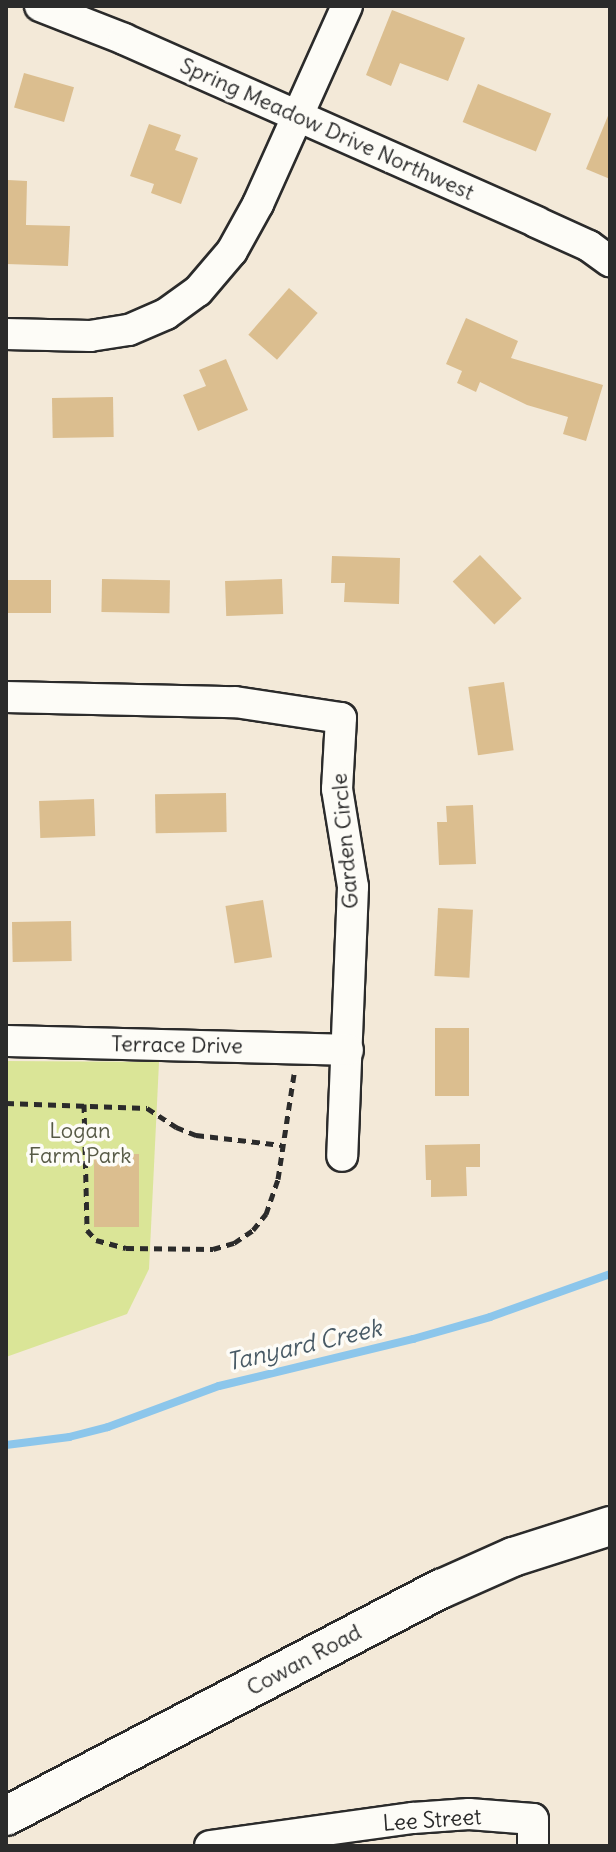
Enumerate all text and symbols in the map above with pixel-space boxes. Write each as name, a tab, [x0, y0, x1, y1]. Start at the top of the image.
street label: Spring Meadow Drive Northwest	[176, 52, 478, 206]
street label: Garden Circle	[326, 772, 364, 910]
street label: Terrace Drive	[111, 1031, 243, 1059]
park label: Logan Farm Park	[29, 1117, 131, 1168]
water label: Tanyard Creek	[224, 1313, 384, 1377]
street label: Cowan Road	[242, 1619, 366, 1701]
street label: Lee Street	[382, 1803, 482, 1837]

